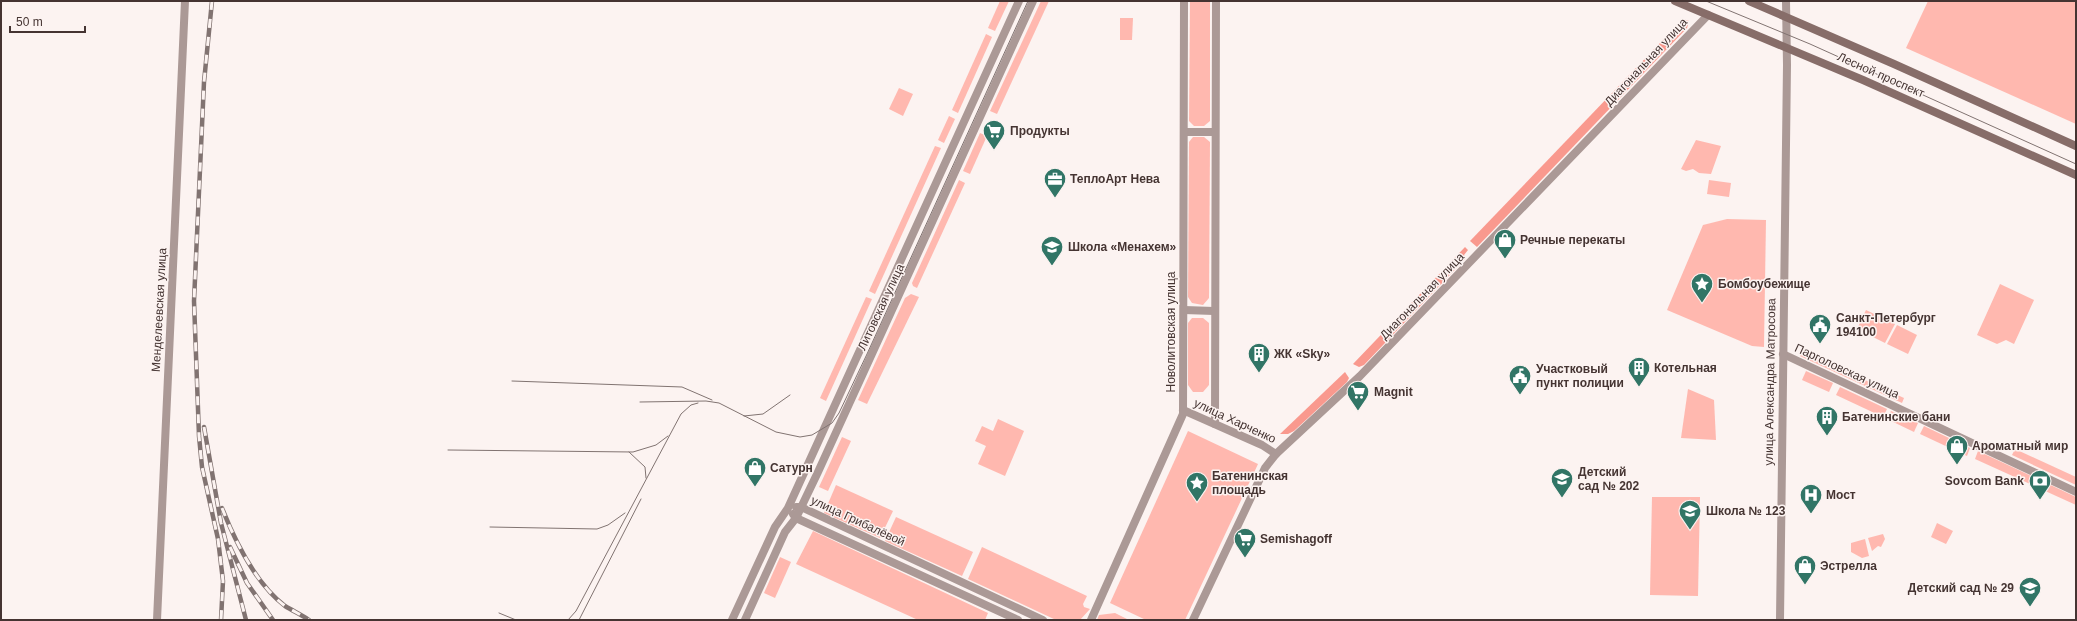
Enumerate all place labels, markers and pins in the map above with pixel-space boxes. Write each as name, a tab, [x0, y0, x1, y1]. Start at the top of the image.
supermarket icon: Продукты	[981, 118, 1007, 151]
place label: Продукты	[1010, 124, 1070, 138]
office icon: ТеплоАрт Нева	[1042, 166, 1068, 199]
place label: ТеплоАрт Нева	[1070, 172, 1160, 186]
shop icon: Речные перекаты	[1492, 227, 1518, 260]
place label: Речные перекаты	[1520, 233, 1625, 247]
school or university icon: Школа «Менахем»	[1039, 234, 1065, 267]
place label: Школа «Менахем»	[1068, 240, 1177, 254]
place icon: Бомбоубежище	[1689, 271, 1715, 304]
place label: Бомбоубежище	[1718, 277, 1811, 291]
place label: Санкт-Петербург 194100	[1836, 311, 1936, 339]
public building icon: Санкт-Петербург 194100	[1807, 312, 1833, 345]
building icon: ЖК «Sky»	[1246, 341, 1272, 374]
place label: ЖК «Sky»	[1273, 347, 1331, 361]
building icon: Котельная	[1626, 355, 1652, 388]
place label: Котельная	[1654, 361, 1717, 375]
place label: Участковый пункт полиции	[1536, 362, 1624, 390]
public building icon: Участковый пункт полиции	[1507, 363, 1533, 396]
supermarket icon: Magnit	[1345, 379, 1371, 412]
place label: Magnit	[1374, 385, 1413, 399]
building icon: Батенинские бани	[1814, 404, 1840, 437]
place label: Батенинские бани	[1842, 410, 1951, 424]
shop icon: Ароматный мир	[1944, 433, 1970, 466]
place label: Ароматный мир	[1972, 439, 2068, 453]
shop icon: Сатурн	[742, 455, 768, 488]
place label: Сатурн	[770, 461, 813, 475]
place label: Детский сад № 202	[1578, 465, 1640, 493]
school or university icon: Детский сад № 202	[1549, 466, 1575, 499]
bank icon: Sovcom Bank	[2027, 468, 2053, 501]
place label: Батенинская площадь	[1212, 469, 1288, 497]
place icon: Батенинская площадь	[1184, 470, 1210, 503]
place label: Sovcom Bank	[1945, 474, 2024, 488]
hospital icon: Мост	[1798, 482, 1824, 515]
place label: Мост	[1826, 488, 1856, 502]
school or university icon: Школа № 123	[1677, 498, 1703, 531]
place label: Школа № 123	[1706, 504, 1786, 518]
supermarket icon: Semishagoff	[1232, 526, 1258, 559]
place label: Semishagoff	[1260, 532, 1333, 546]
shop icon: Эстрелла	[1792, 553, 1818, 586]
place label: Эстрелла	[1820, 559, 1877, 573]
school or university icon: Детский сад № 29	[2017, 575, 2043, 608]
place label: Детский сад № 29	[1908, 581, 2014, 595]

